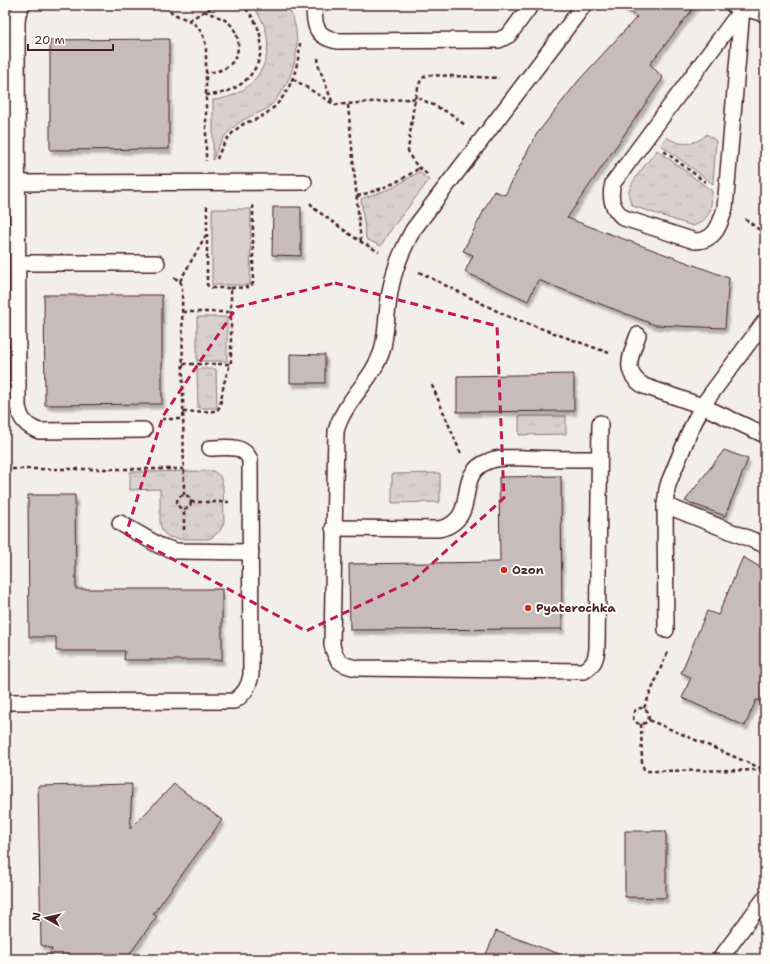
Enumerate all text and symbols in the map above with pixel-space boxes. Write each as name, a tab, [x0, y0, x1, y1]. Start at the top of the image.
scale bar	[28, 26, 113, 52]
text: 20 m	[34, 32, 65, 48]
place label: Ozon	[512, 562, 544, 578]
marker: Ozon	[499, 565, 509, 575]
place label: Pyaterochka	[536, 600, 616, 616]
marker: Pyaterochka	[523, 603, 533, 613]
north arrow	[26, 898, 66, 938]
text: N	[29, 911, 45, 922]

